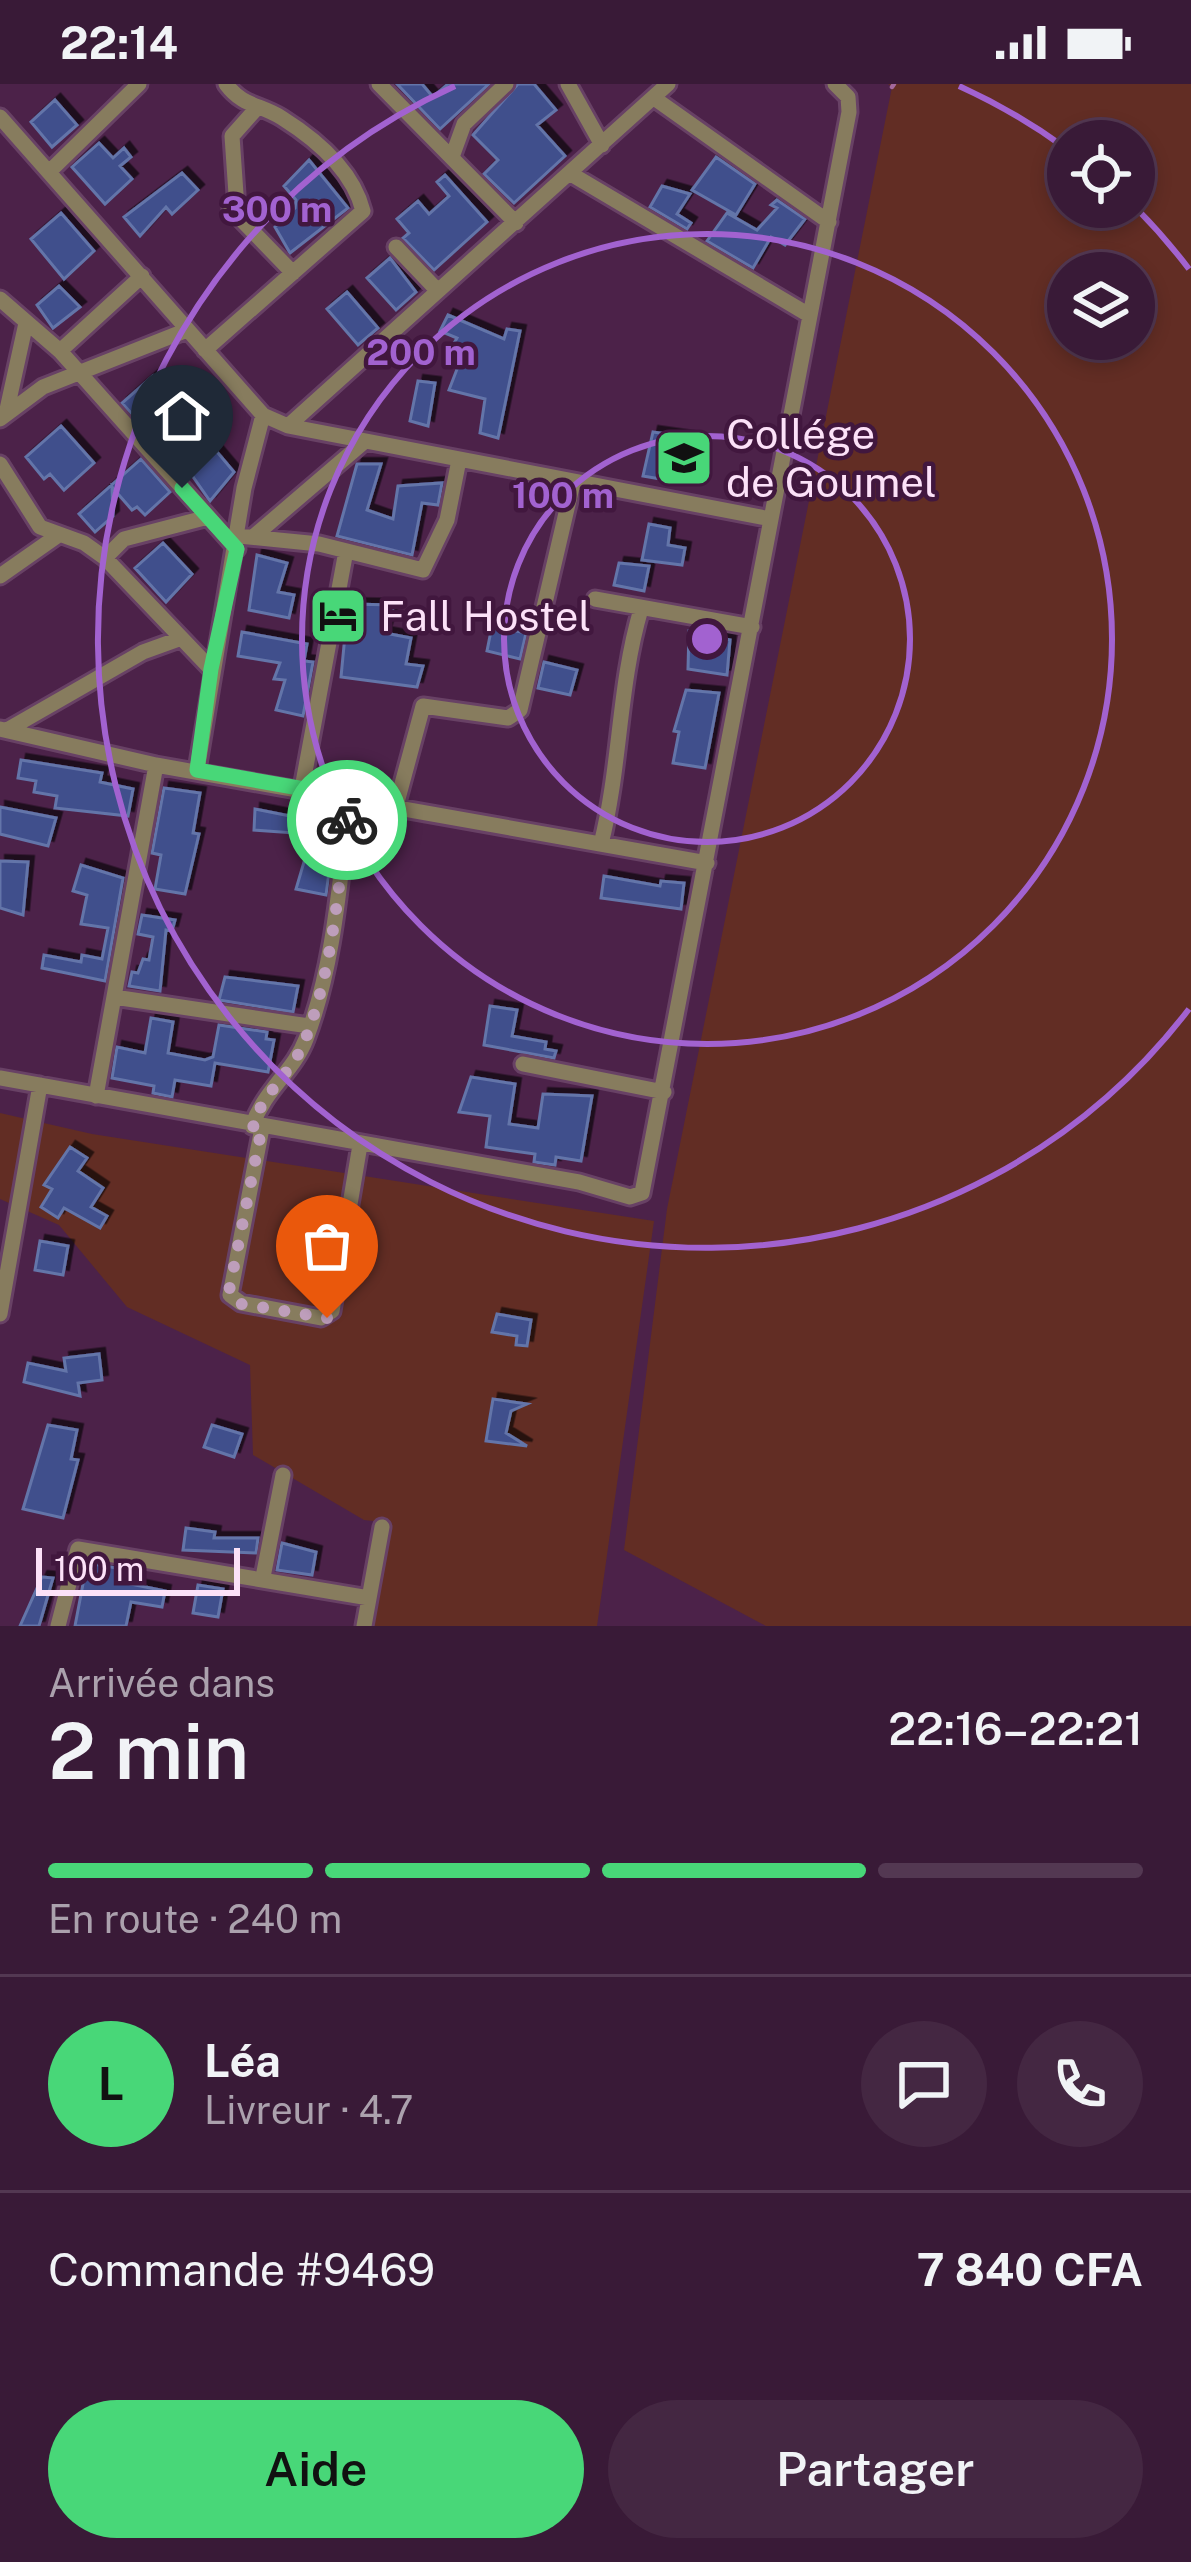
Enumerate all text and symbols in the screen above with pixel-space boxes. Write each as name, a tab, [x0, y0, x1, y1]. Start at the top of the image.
text: 22:14	[60, 16, 178, 69]
map controls	[1047, 120, 1155, 360]
button: locate	[1047, 120, 1155, 228]
text: 300 m	[222, 188, 332, 230]
button: layers	[1047, 252, 1155, 360]
text: 200 m	[366, 331, 476, 373]
pin	[131, 365, 233, 488]
icon: home	[149, 383, 215, 449]
place label: Collége de Goumel	[726, 409, 937, 506]
school or university icon: Collége de Goumel	[653, 427, 715, 489]
text: 100 m	[512, 474, 614, 516]
hotel icon: Fall Hostel	[307, 585, 369, 647]
place label: Fall Hostel	[380, 591, 591, 640]
centre of rings	[686, 618, 728, 660]
courier	[287, 760, 407, 880]
icon: bike	[314, 787, 380, 853]
pin	[276, 1195, 378, 1318]
icon: bag	[294, 1213, 360, 1279]
scale bar	[36, 1542, 240, 1595]
text: 100 m	[54, 1550, 144, 1588]
text: Arrivée dans	[48, 1660, 275, 1706]
text: 22:16–22:21	[888, 1702, 1143, 1755]
text: 2 min	[48, 1705, 249, 1797]
text: En route · 240 m	[48, 1896, 342, 1942]
button: chat	[861, 2021, 987, 2147]
button: phone	[1017, 2021, 1143, 2147]
text: Léa	[204, 2034, 281, 2087]
text: L	[98, 2057, 124, 2110]
text: Livreur · 4.7	[204, 2087, 413, 2133]
text: Commande #9469	[48, 2243, 435, 2296]
text: 7 840 CFA	[916, 2243, 1143, 2296]
button: Aide	[48, 2400, 584, 2538]
button: Partager	[608, 2400, 1143, 2538]

